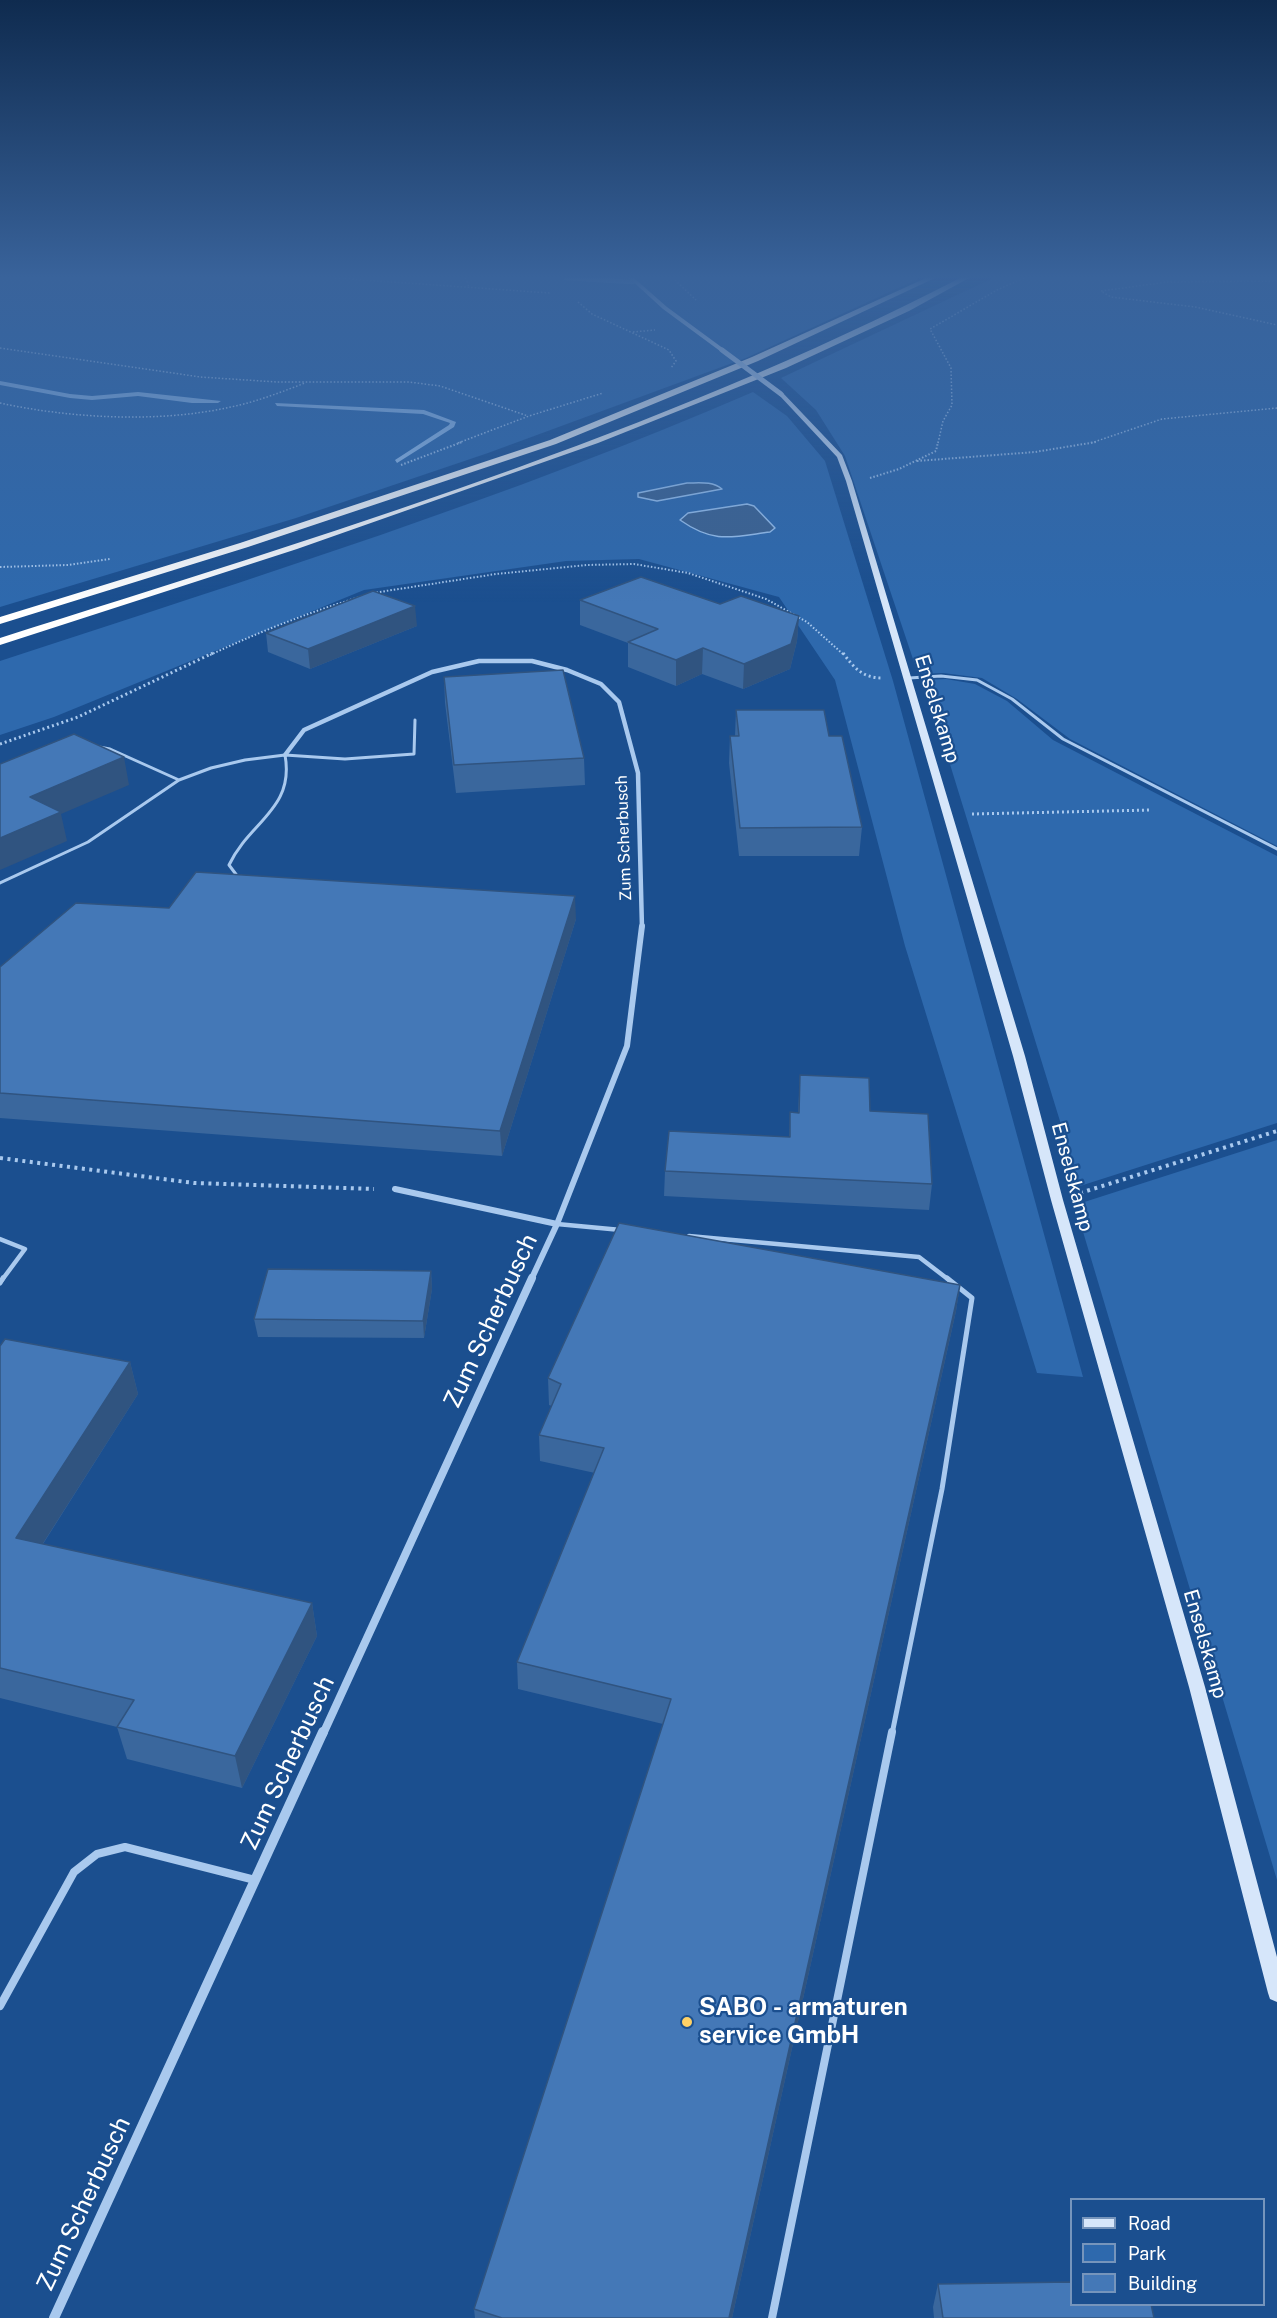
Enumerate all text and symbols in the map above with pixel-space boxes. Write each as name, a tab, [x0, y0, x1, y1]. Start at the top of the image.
street label: Enselskamp	[909, 652, 965, 766]
street label: Zum Scherbusch	[612, 775, 636, 901]
street label: Enselskamp	[1046, 1120, 1098, 1234]
street label: Zum Scherbusch	[438, 1229, 544, 1413]
street label: Enselskamp	[1178, 1587, 1232, 1701]
street label: Zum Scherbusch	[235, 1671, 341, 1855]
place label: SABO - armaturen service GmbH	[699, 1994, 908, 2050]
marker: SABO - armaturen service GmbH	[680, 2015, 694, 2029]
street label: Zum Scherbusch	[31, 2112, 137, 2296]
legend	[1070, 2198, 1265, 2306]
text: Road	[1128, 2213, 1171, 2234]
text: Park	[1128, 2243, 1166, 2264]
text: Building	[1128, 2273, 1197, 2294]

